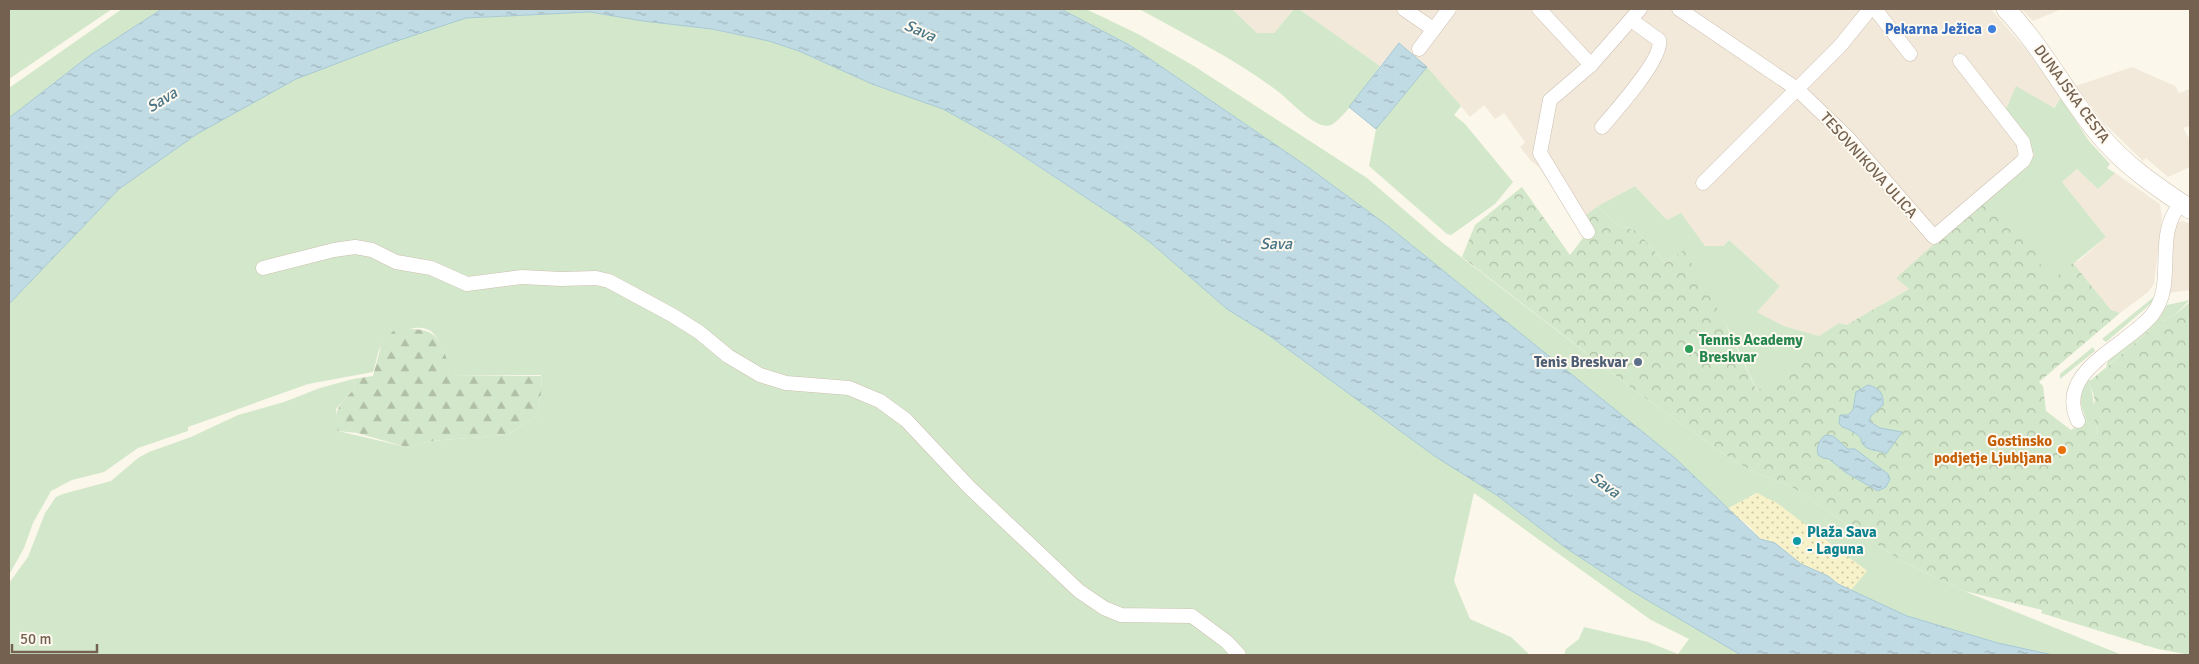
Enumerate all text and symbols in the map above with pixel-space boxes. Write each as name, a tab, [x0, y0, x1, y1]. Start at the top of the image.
water label: Sava	[901, 16, 940, 47]
place label: Pekarna Ježica	[1885, 20, 1982, 38]
marker: Pekarna Ježica	[1986, 23, 1998, 35]
street label: DUNAJSKA CESTA	[2030, 41, 2114, 147]
water label: Sava	[143, 83, 182, 117]
street label: TESOVNIKOVA ULICA	[1817, 108, 1921, 222]
water label: Sava	[1260, 234, 1293, 254]
place label: Tennis Academy Breskvar	[1699, 331, 1803, 366]
marker: Tennis Academy Breskvar	[1683, 343, 1695, 355]
place label: Tenis Breskvar	[1534, 353, 1628, 371]
marker: Tenis Breskvar	[1632, 356, 1644, 368]
place label: Gostinsko podjetje Ljubljana	[1934, 432, 2052, 467]
marker: Gostinsko podjetje Ljubljana	[2056, 444, 2068, 456]
water label: Sava	[1586, 467, 1625, 503]
place label: Plaža Sava - Laguna	[1807, 523, 1877, 558]
marker: Plaža Sava - Laguna	[1791, 535, 1803, 547]
scale bar	[12, 622, 98, 654]
text: 50 m	[20, 630, 51, 648]

